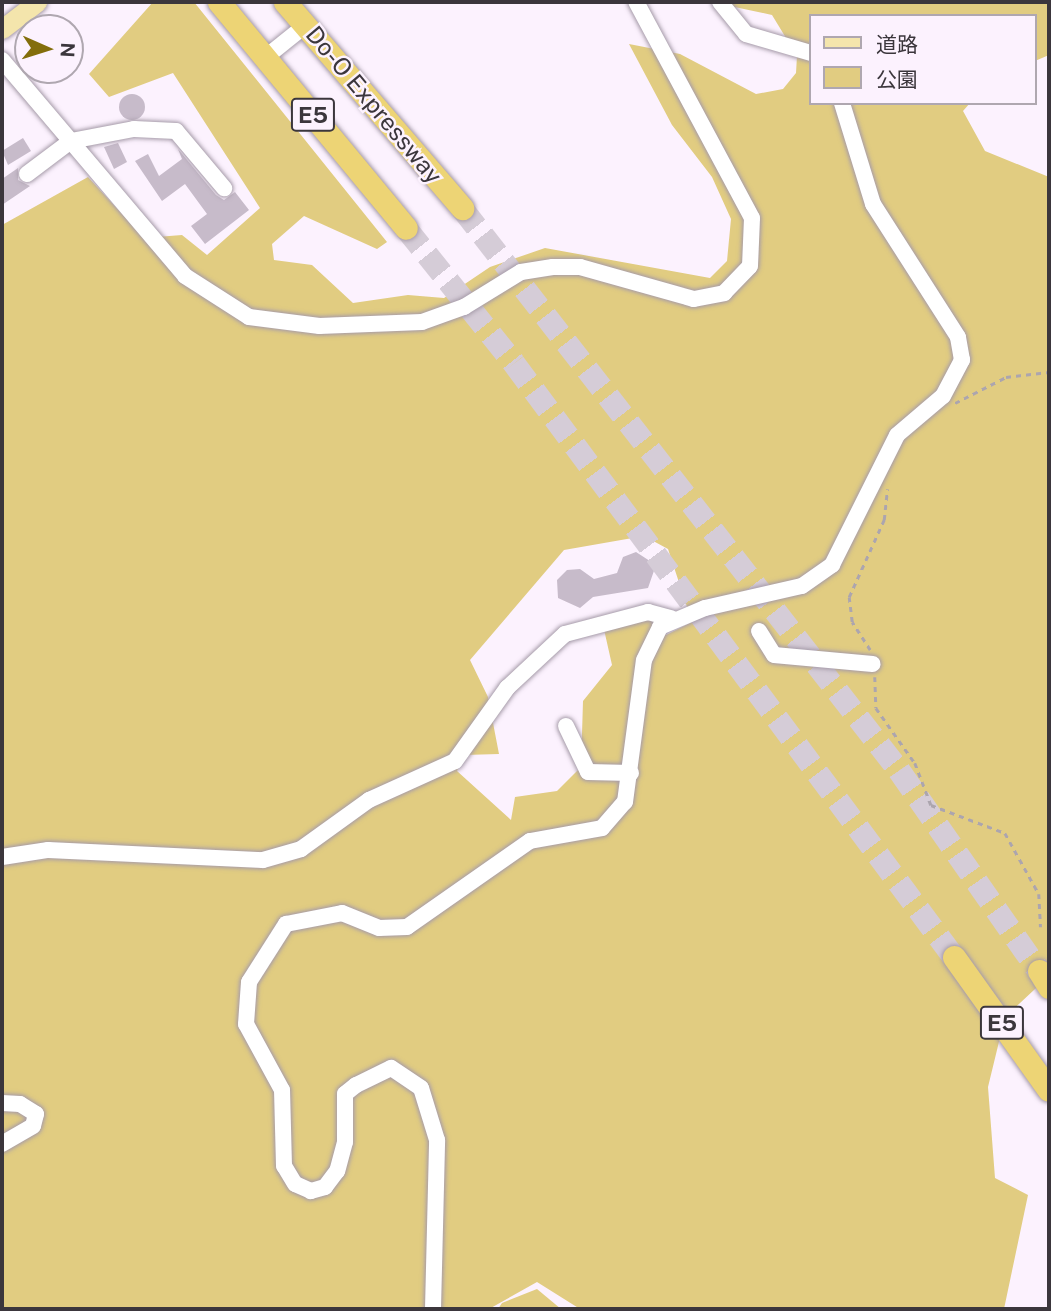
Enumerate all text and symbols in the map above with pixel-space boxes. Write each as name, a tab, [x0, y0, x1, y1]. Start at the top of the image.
north arrow	[14, 14, 84, 84]
legend	[810, 14, 1037, 105]
street label: Do-O Expressway	[300, 20, 448, 190]
text: 道路	[876, 32, 918, 57]
text: N	[57, 42, 79, 58]
text: 公園	[876, 67, 918, 92]
road number: E5	[290, 96, 336, 134]
road number: E5	[979, 1004, 1025, 1042]

